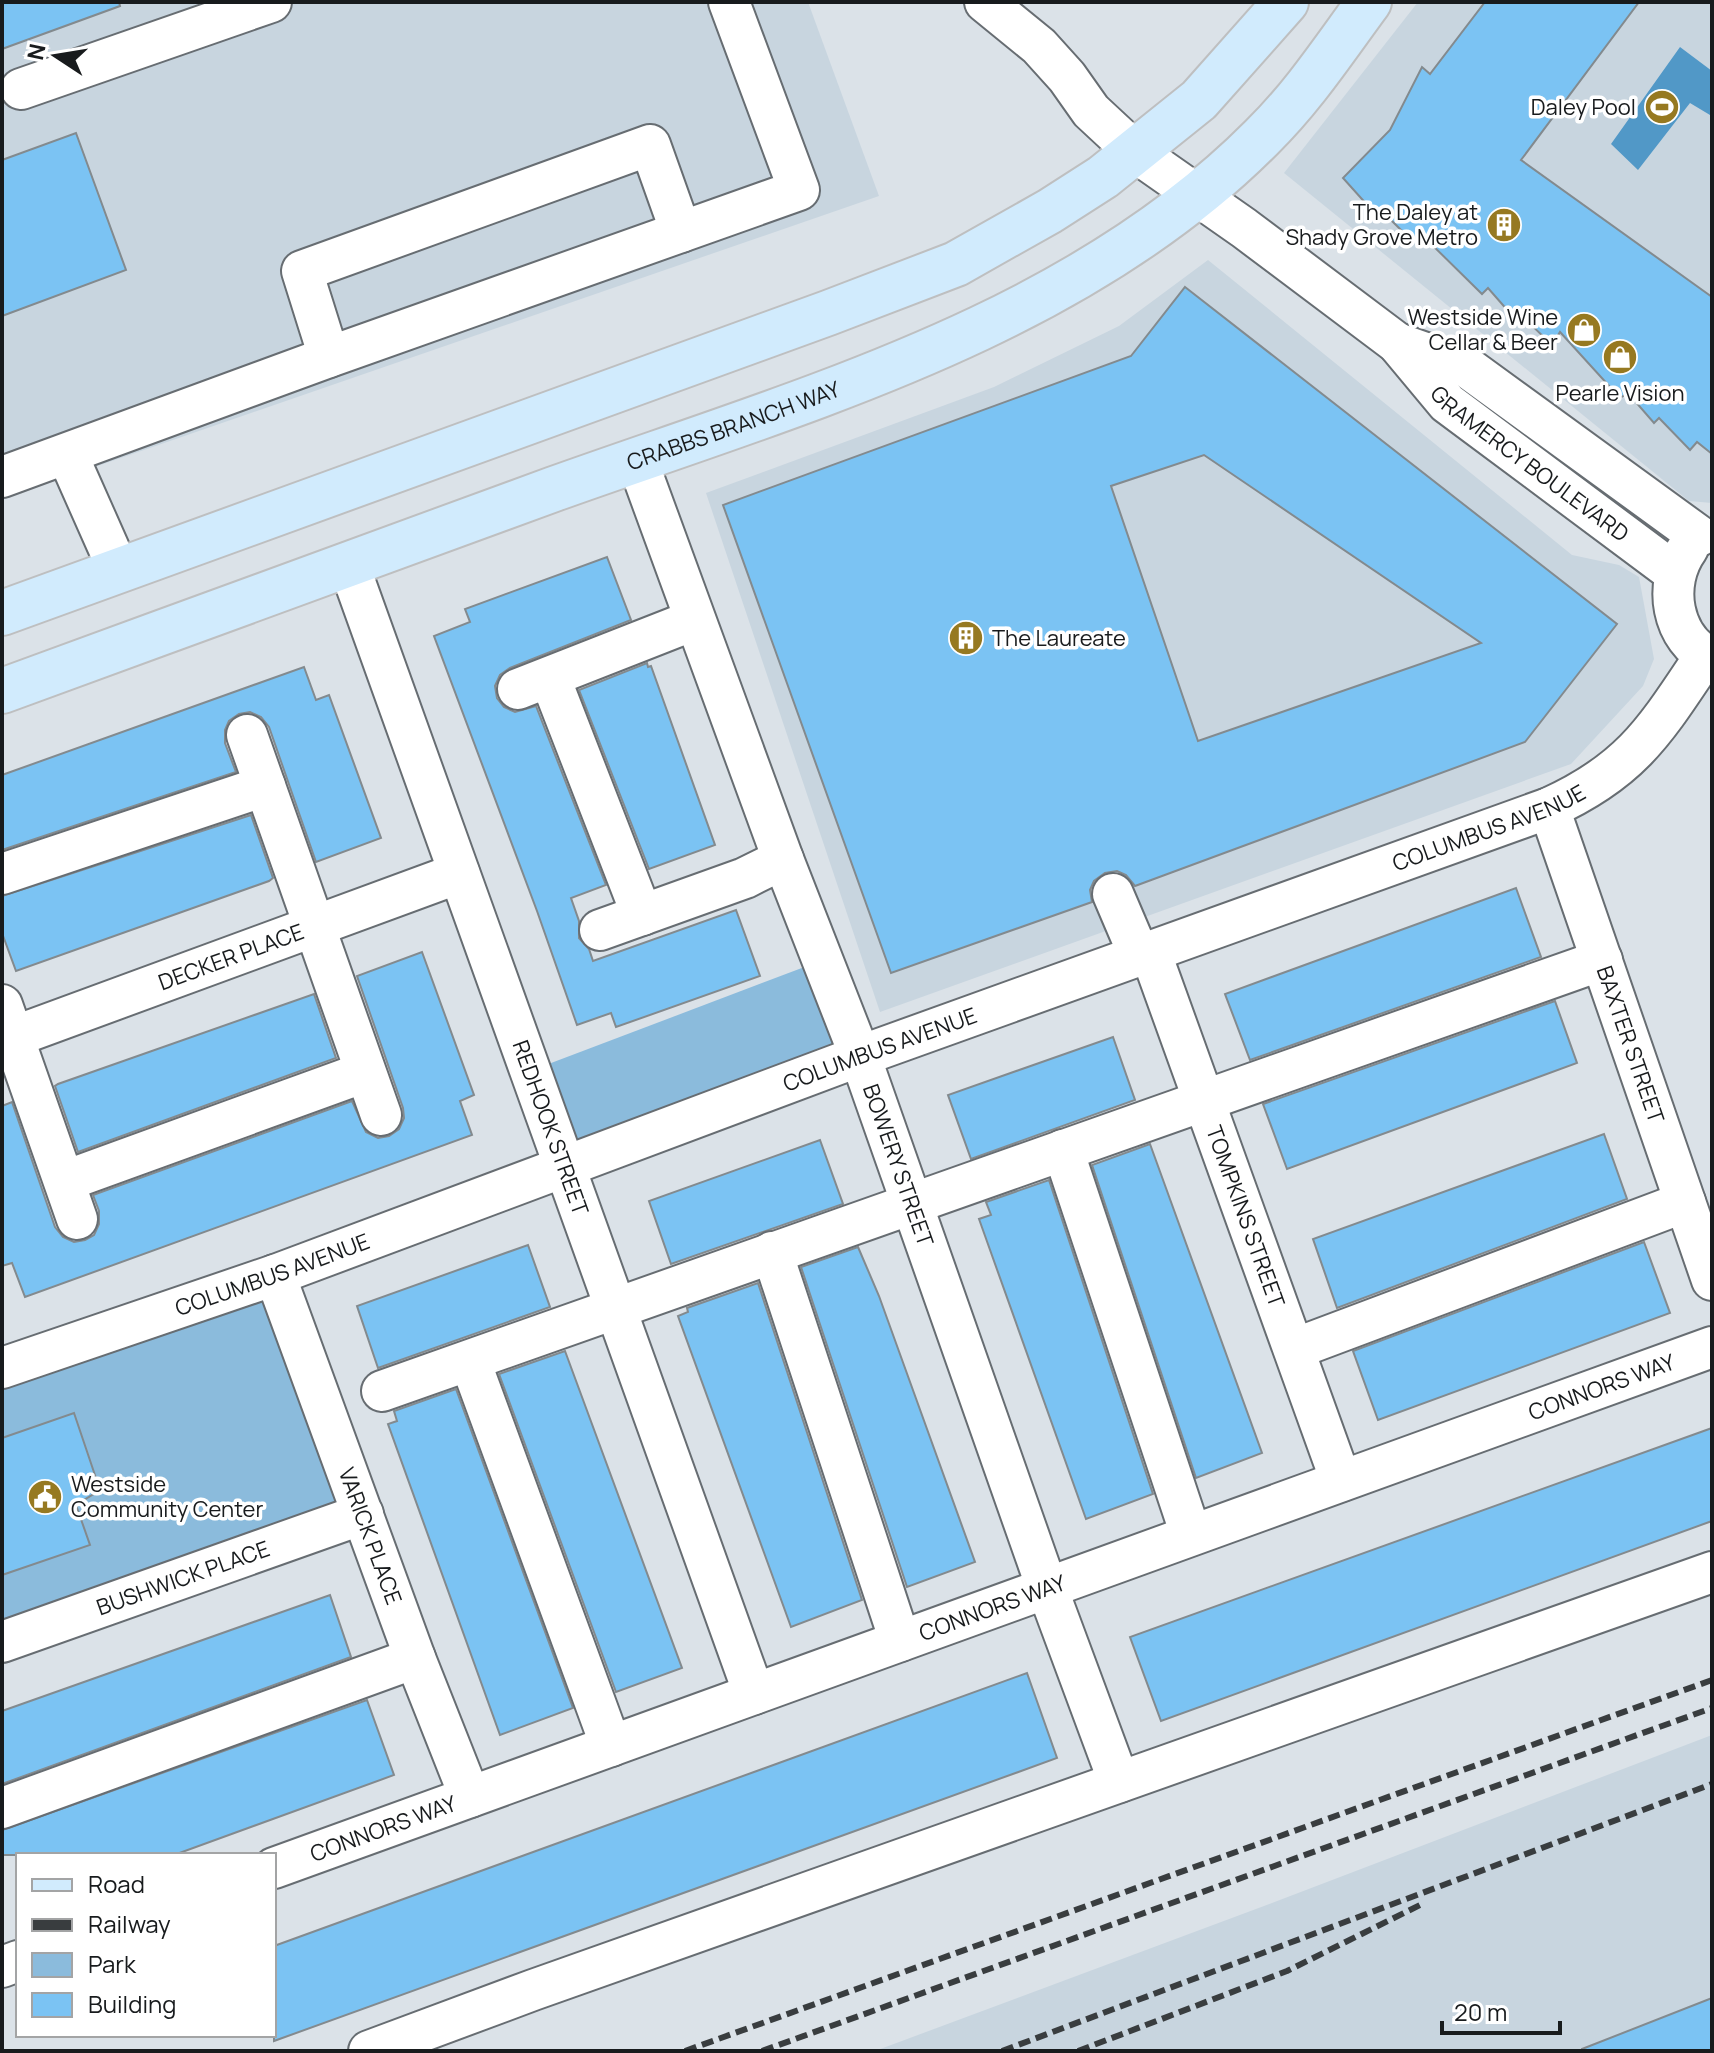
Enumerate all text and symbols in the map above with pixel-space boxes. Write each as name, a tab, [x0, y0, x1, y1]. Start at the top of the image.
north arrow	[16, 16, 96, 96]
text: N	[20, 41, 53, 63]
sports icon: Daley Pool	[1643, 88, 1681, 126]
place label: Daley Pool	[1531, 92, 1636, 122]
place label: The Daley at Shady Grove Metro	[1285, 197, 1478, 252]
building icon: The Daley at Shady Grove Metro	[1485, 206, 1523, 244]
place label: Westside Wine Cellar & Beer	[1407, 302, 1558, 357]
shop icon: Westside Wine Cellar & Beer	[1565, 311, 1603, 349]
shop icon: Pearle Vision	[1601, 338, 1639, 376]
street label: CRABBS BRANCH WAY	[623, 374, 845, 477]
place label: Pearle Vision	[1555, 378, 1685, 408]
street label: GRAMERCY BOULEVARD	[1424, 379, 1635, 549]
building icon: The Laureate	[947, 619, 985, 657]
place label: The Laureate	[992, 623, 1126, 653]
street label: COLUMBUS AVENUE	[1388, 777, 1591, 878]
street label: DECKER PLACE	[154, 916, 308, 997]
street label: BAXTER STREET	[1590, 962, 1672, 1127]
street label: COLUMBUS AVENUE	[779, 1000, 981, 1099]
street label: REDHOOK STREET	[506, 1036, 596, 1219]
street label: BOWERY STREET	[856, 1080, 941, 1250]
street label: TOMPKINS STREET	[1199, 1121, 1292, 1311]
street label: COLUMBUS AVENUE	[171, 1226, 374, 1323]
street label: CONNORS WAY	[1524, 1347, 1680, 1427]
street label: VARICK PLACE	[332, 1463, 409, 1609]
place label: Westside Community Center	[71, 1469, 263, 1524]
public building icon: Westside Community Center	[26, 1478, 64, 1516]
street label: BUSHWICK PLACE	[92, 1533, 274, 1622]
street label: CONNORS WAY	[915, 1567, 1070, 1648]
street label: CONNORS WAY	[306, 1788, 461, 1869]
legend	[16, 1853, 276, 2037]
text: Road	[88, 1867, 145, 1900]
text: Railway	[88, 1907, 171, 1940]
text: Park	[88, 1947, 137, 1980]
scale bar	[1442, 1985, 1560, 2035]
text: Building	[88, 1987, 176, 2020]
text: 20 m	[1454, 1995, 1507, 2028]

